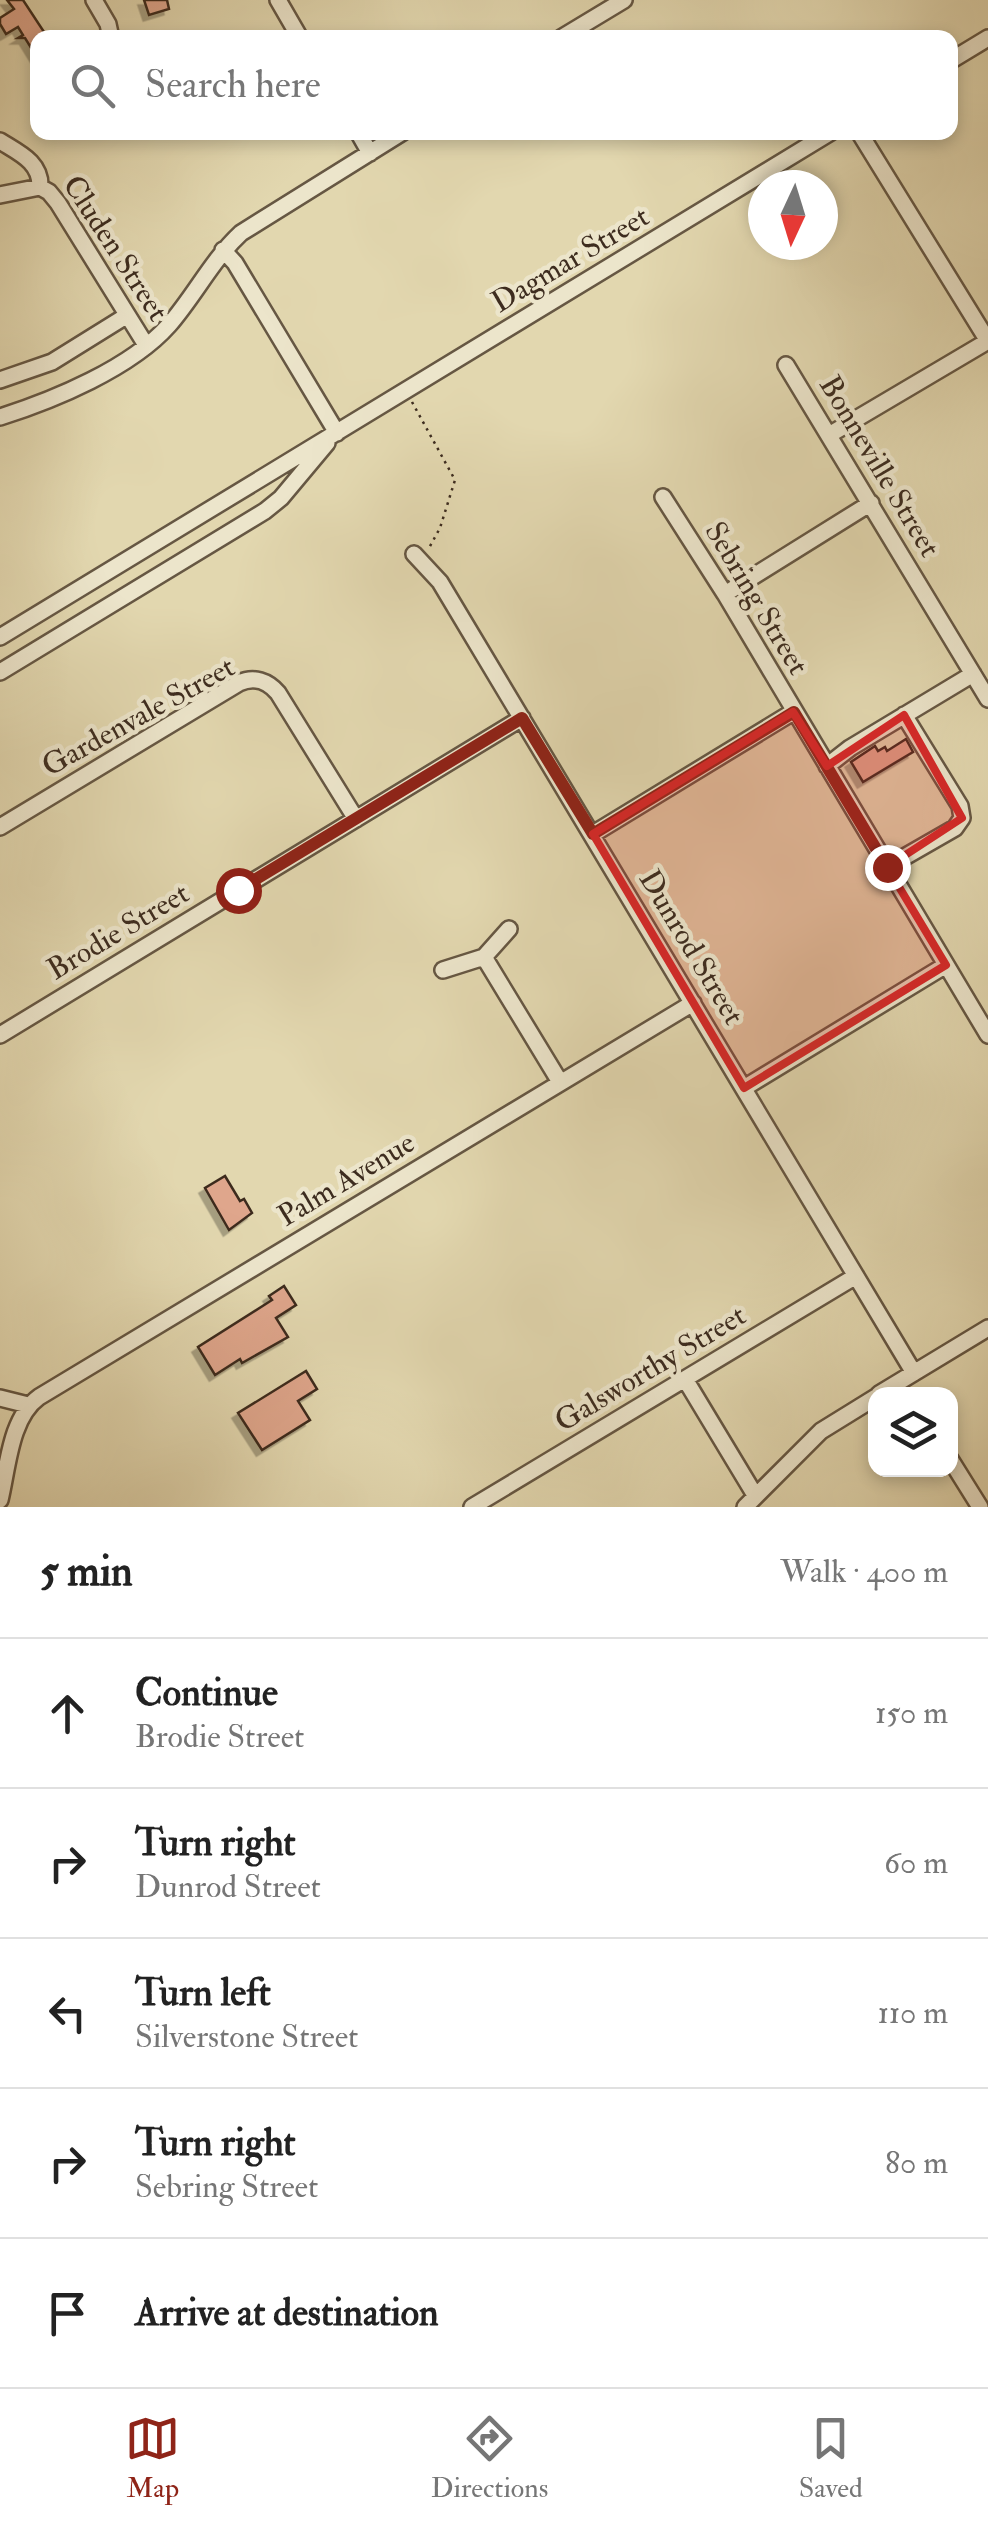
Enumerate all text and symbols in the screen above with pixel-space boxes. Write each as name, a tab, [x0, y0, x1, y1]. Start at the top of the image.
search box	[30, 30, 958, 140]
icon: search	[65, 58, 120, 113]
text: Search here	[145, 61, 321, 109]
street label: Cluden Street	[55, 168, 177, 328]
north arrow	[748, 170, 838, 260]
street label: Dagmar Street	[485, 198, 656, 321]
street label: Bonneville Street	[811, 369, 948, 564]
street label: Sebring Street	[696, 515, 817, 682]
street label: Gardenvale Street	[35, 648, 241, 785]
route end	[865, 845, 911, 891]
street label: Dunrod Street	[631, 863, 752, 1032]
route start	[216, 868, 262, 914]
street label: Brodie Street	[41, 875, 196, 988]
street label: Palm Avenue	[271, 1124, 421, 1235]
street label: Galsworthy Street	[548, 1297, 753, 1440]
map controls	[868, 1387, 958, 1477]
button: layers	[868, 1387, 958, 1477]
text: 5 min	[40, 1546, 133, 1598]
text: Walk · 400 m	[780, 1552, 948, 1592]
text: Continue	[135, 1669, 278, 1717]
icon: ahead	[40, 1686, 95, 1741]
text: 150 m	[875, 1693, 948, 1733]
text: Brodie Street	[135, 1717, 304, 1757]
text: Turn right	[135, 1819, 296, 1867]
icon: right	[40, 1836, 95, 1891]
text: 60 m	[884, 1843, 948, 1883]
text: Dunrod Street	[135, 1867, 321, 1907]
text: Turn left	[135, 1969, 271, 2017]
icon: left	[40, 1986, 95, 2041]
text: 110 m	[877, 1993, 948, 2033]
text: Silverstone Street	[135, 2017, 358, 2057]
text: Turn right	[135, 2119, 296, 2167]
icon: right	[40, 2136, 95, 2191]
text: 80 m	[885, 2143, 948, 2183]
text: Sebring Street	[135, 2167, 318, 2207]
icon: arrive	[40, 2286, 95, 2341]
text: Arrive at destination	[135, 2289, 439, 2337]
tab: Map	[125, 2411, 180, 2506]
tab: Directions	[431, 2411, 548, 2506]
tab: Saved	[799, 2411, 863, 2506]

